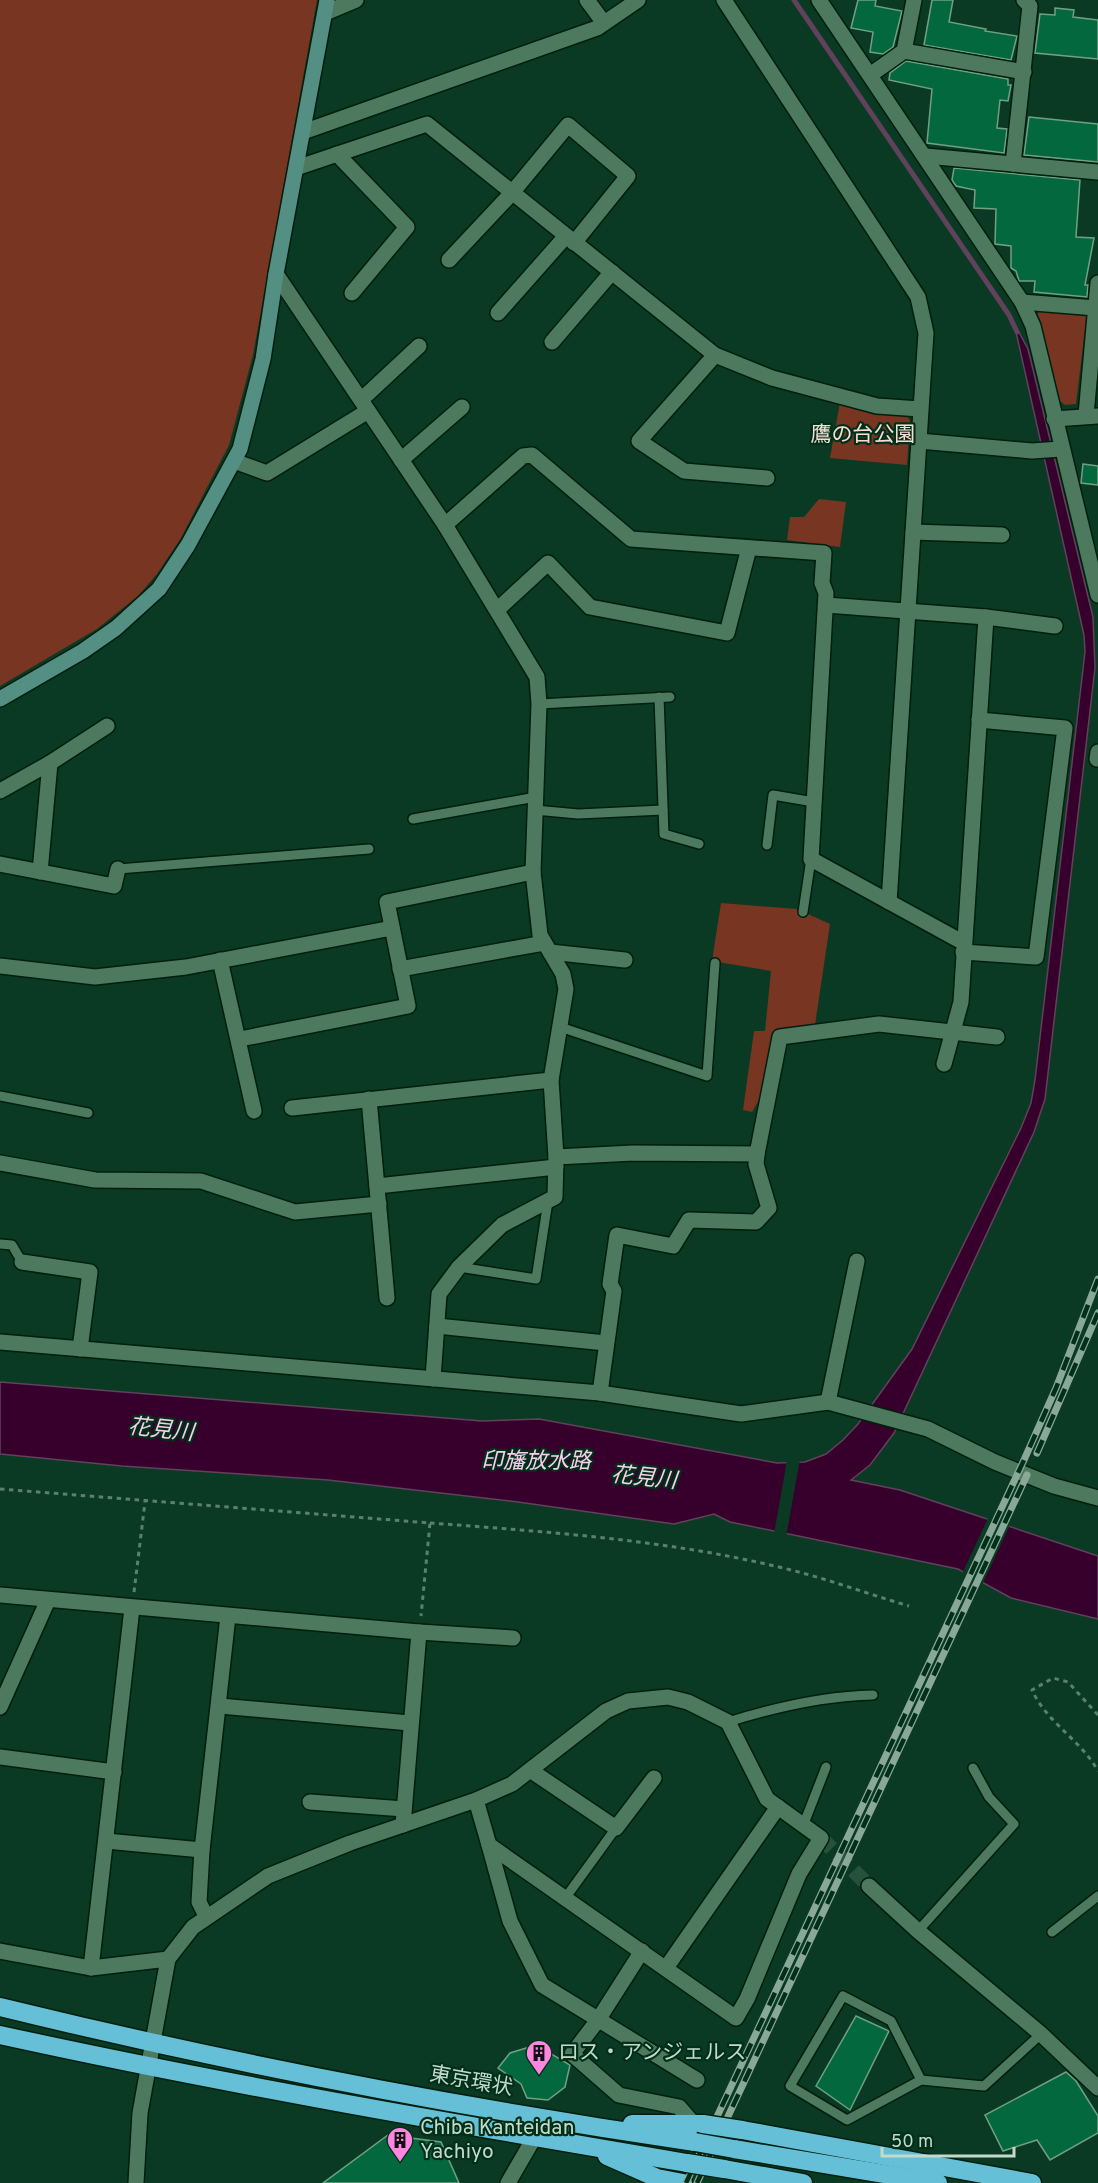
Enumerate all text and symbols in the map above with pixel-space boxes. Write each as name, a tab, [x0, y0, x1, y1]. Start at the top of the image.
park label: 鷹の台公園	[811, 422, 916, 449]
water label: 花見川	[127, 1414, 197, 1448]
water label: 印旛放水路	[481, 1449, 593, 1476]
water label: 花見川	[610, 1462, 680, 1496]
building icon: ロス・アンジェルス	[524, 2038, 554, 2076]
place label: ロス・アンジェルス	[558, 2040, 746, 2067]
street label: 東京環状	[427, 2061, 515, 2103]
place label: Chiba Kanteidan Yachiyo	[420, 2115, 575, 2166]
scale bar	[882, 2120, 1014, 2158]
building icon: Chiba Kanteidan Yachiyo	[385, 2125, 415, 2163]
text: 50 m	[891, 2131, 933, 2154]

